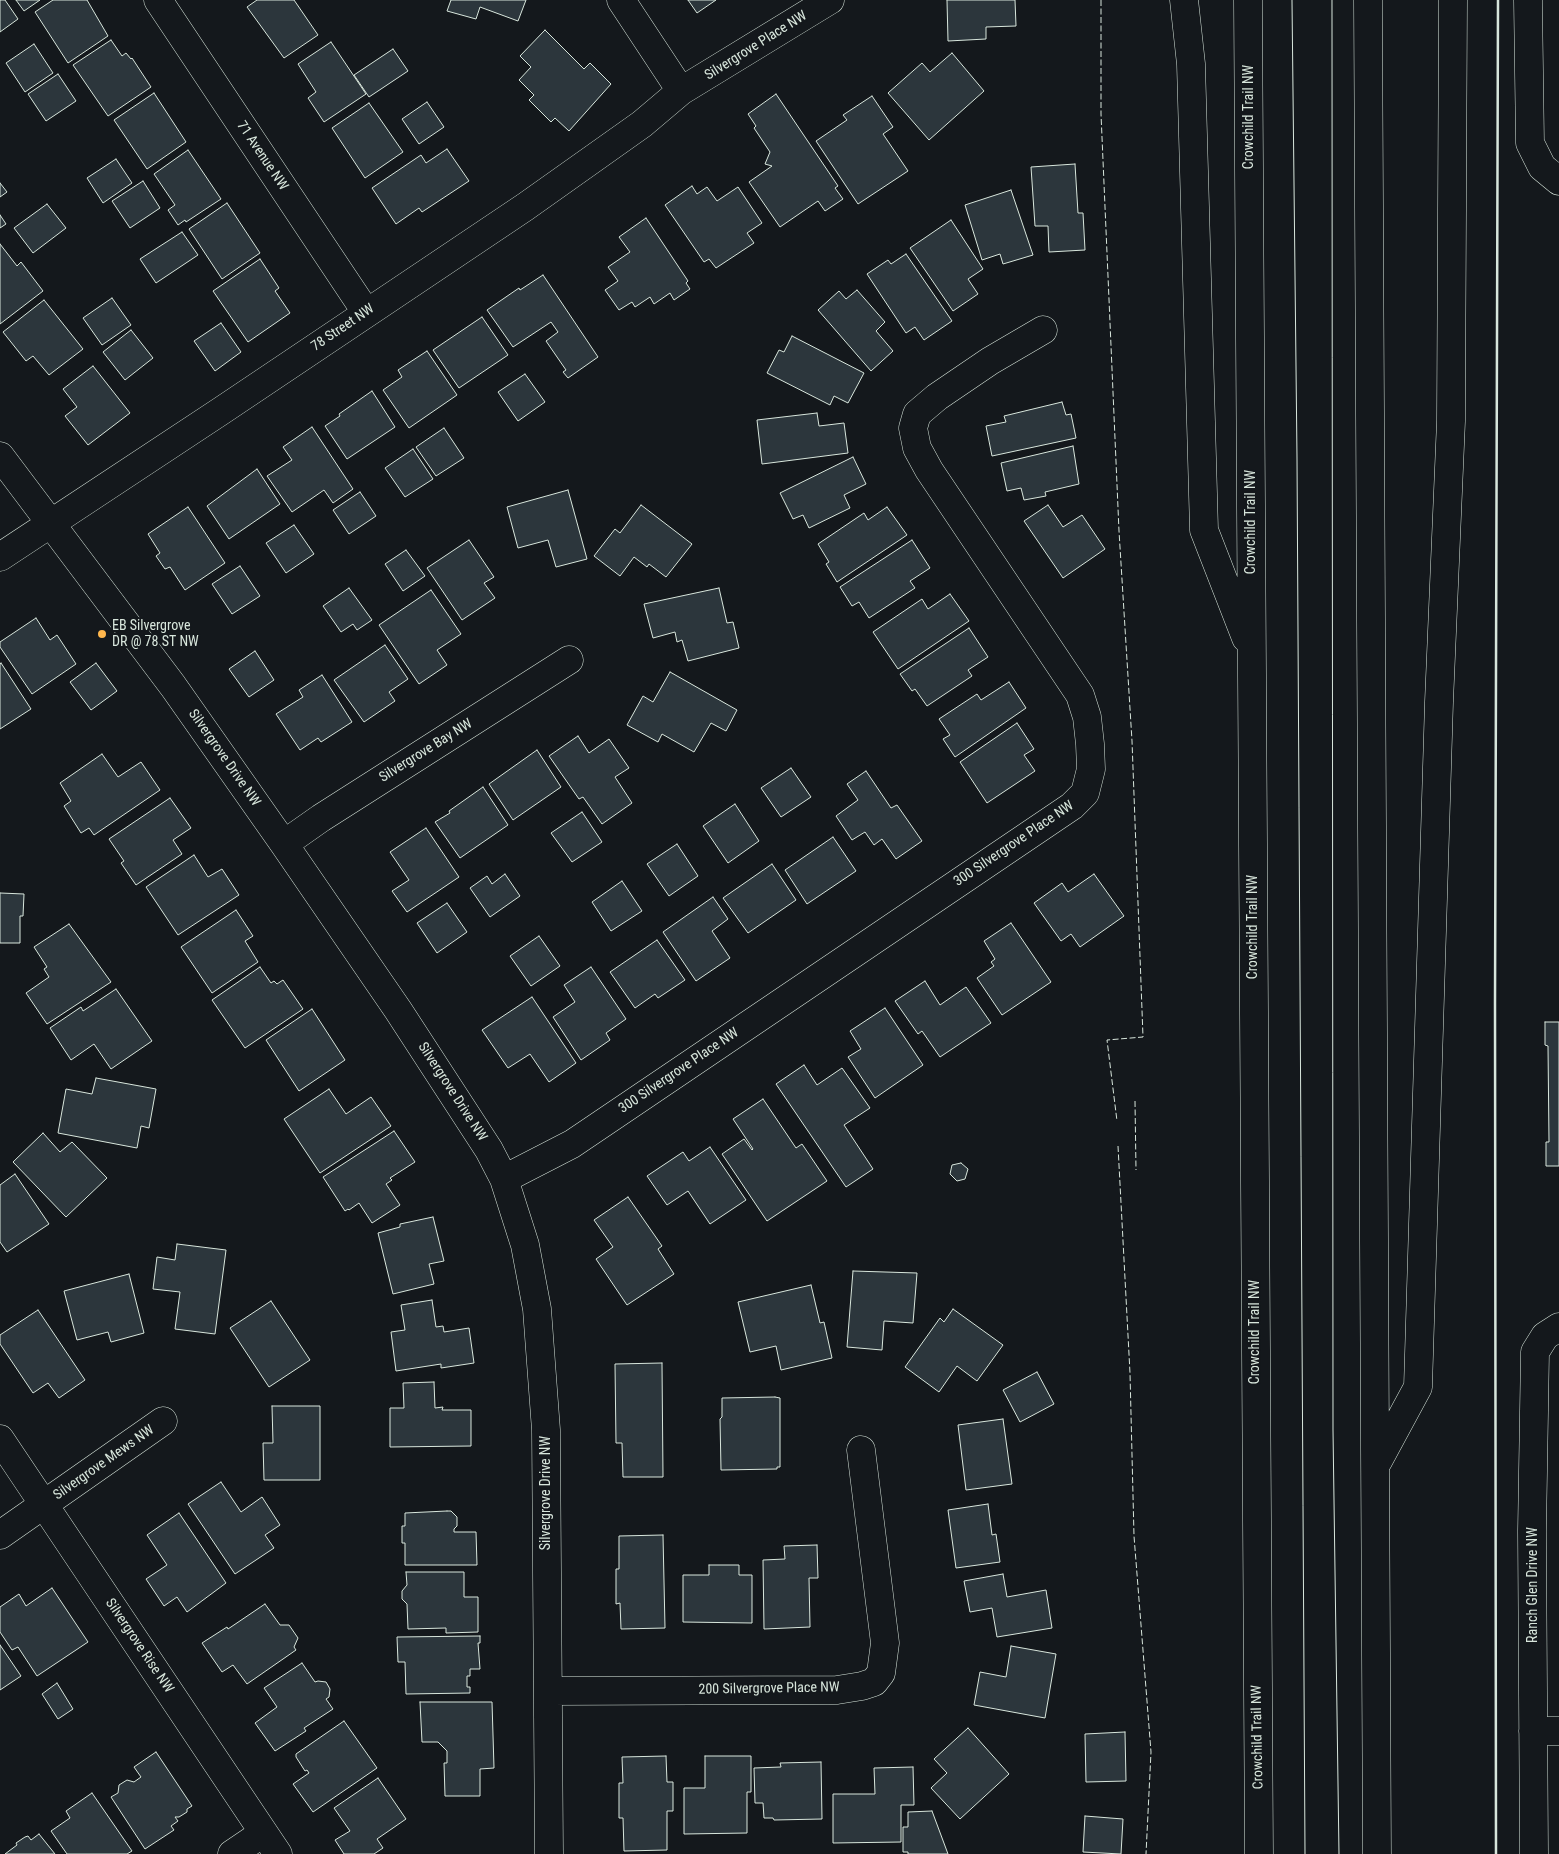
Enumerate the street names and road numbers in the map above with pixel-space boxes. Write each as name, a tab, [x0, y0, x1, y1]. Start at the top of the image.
street label: Silvergrove Place NW	[702, 8, 810, 84]
street label: Crowchild Trail NW	[1241, 65, 1257, 169]
street label: 71 Avenue NW	[233, 118, 291, 194]
street label: 78 Street NW	[308, 301, 378, 355]
street label: Crowchild Trail NW	[1243, 470, 1259, 574]
street label: Silvergrove Drive NW	[184, 706, 264, 810]
street label: Silvergrove Bay NW	[376, 716, 476, 786]
street label: 300 Silvergrove Place NW	[951, 798, 1077, 890]
street label: Crowchild Trail NW	[1245, 875, 1261, 979]
street label: 300 Silvergrove Place NW	[616, 1025, 742, 1117]
street label: Silvergrove Drive NW	[414, 1039, 490, 1145]
street label: Crowchild Trail NW	[1247, 1280, 1263, 1384]
street label: Silvergrove Mews NW	[50, 1422, 158, 1504]
street label: Silvergrove Drive NW	[538, 1436, 554, 1550]
street label: Ranch Glen Drive NW	[1525, 1527, 1541, 1643]
street label: Silvergrove Rise NW	[101, 1596, 177, 1696]
street label: 200 Silvergrove Place NW	[698, 1679, 840, 1699]
street label: Crowchild Trail NW	[1249, 1685, 1267, 1789]

